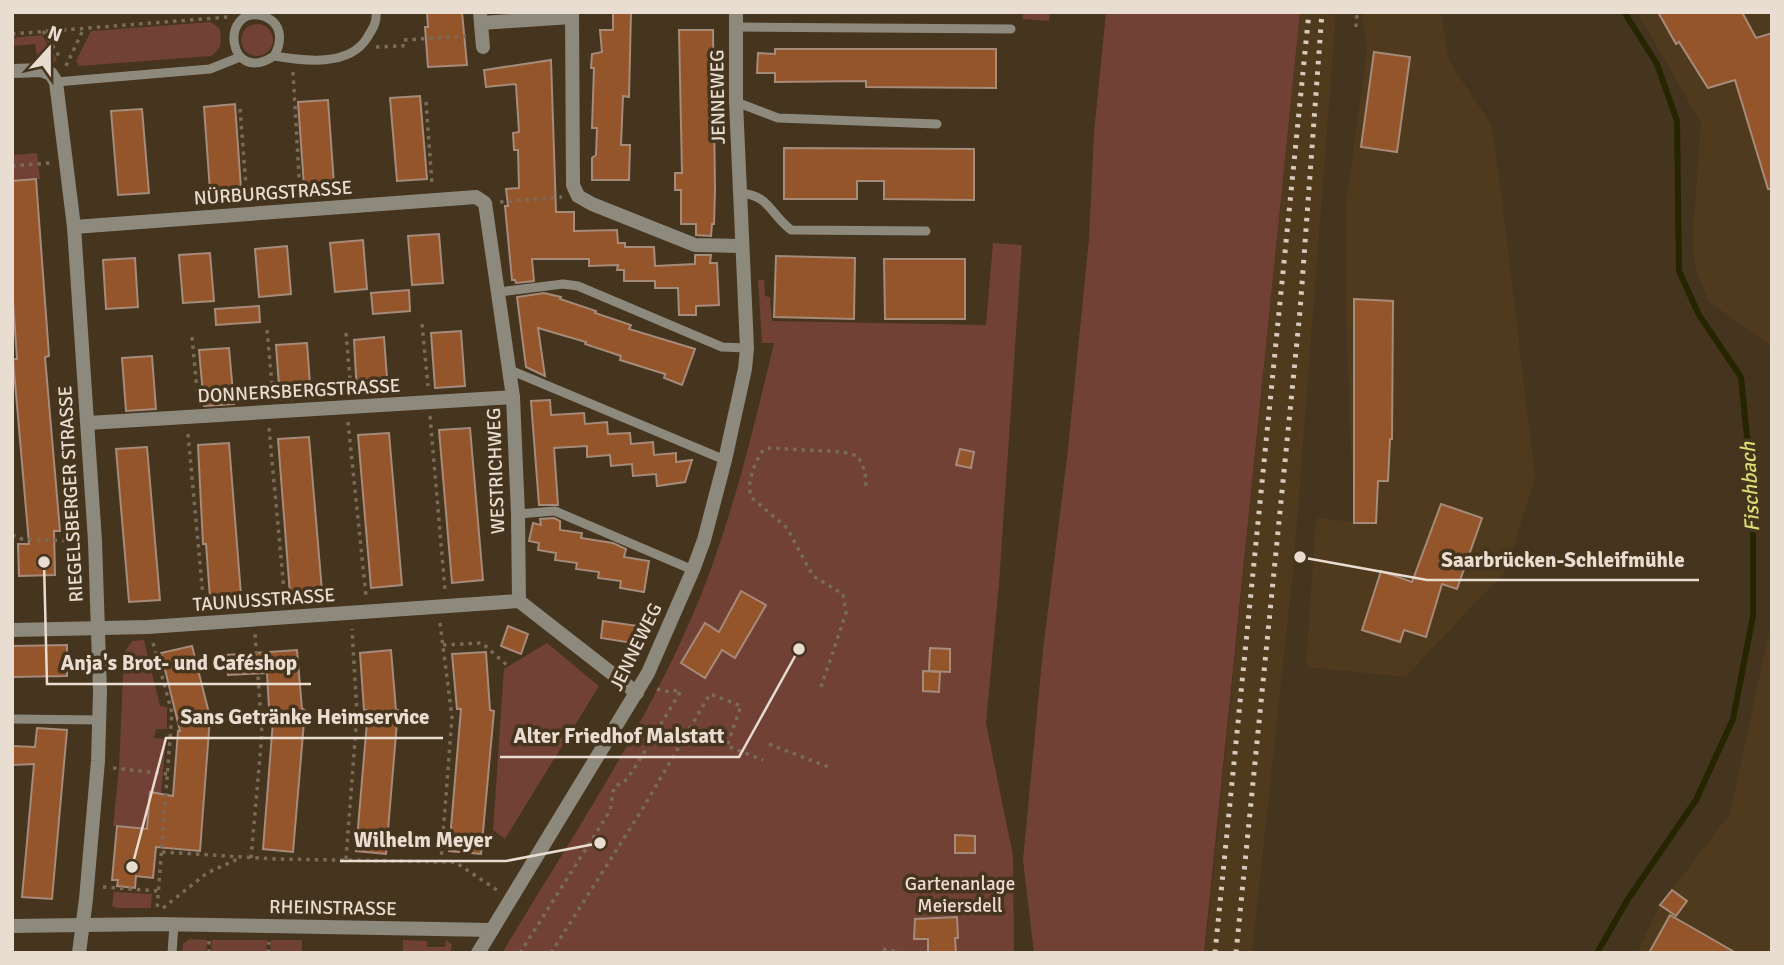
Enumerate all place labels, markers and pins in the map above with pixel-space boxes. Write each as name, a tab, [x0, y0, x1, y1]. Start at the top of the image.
callout: Saarbrücken-Schleifmühle	[1427, 538, 1699, 580]
callout: Anja's Brot- und Caféshop	[47, 642, 311, 684]
callout: Sans Getränke Heimservice	[166, 696, 443, 738]
callout: Alter Friedhof Malstatt	[500, 715, 739, 757]
callout: Wilhelm Meyer	[340, 819, 506, 861]

